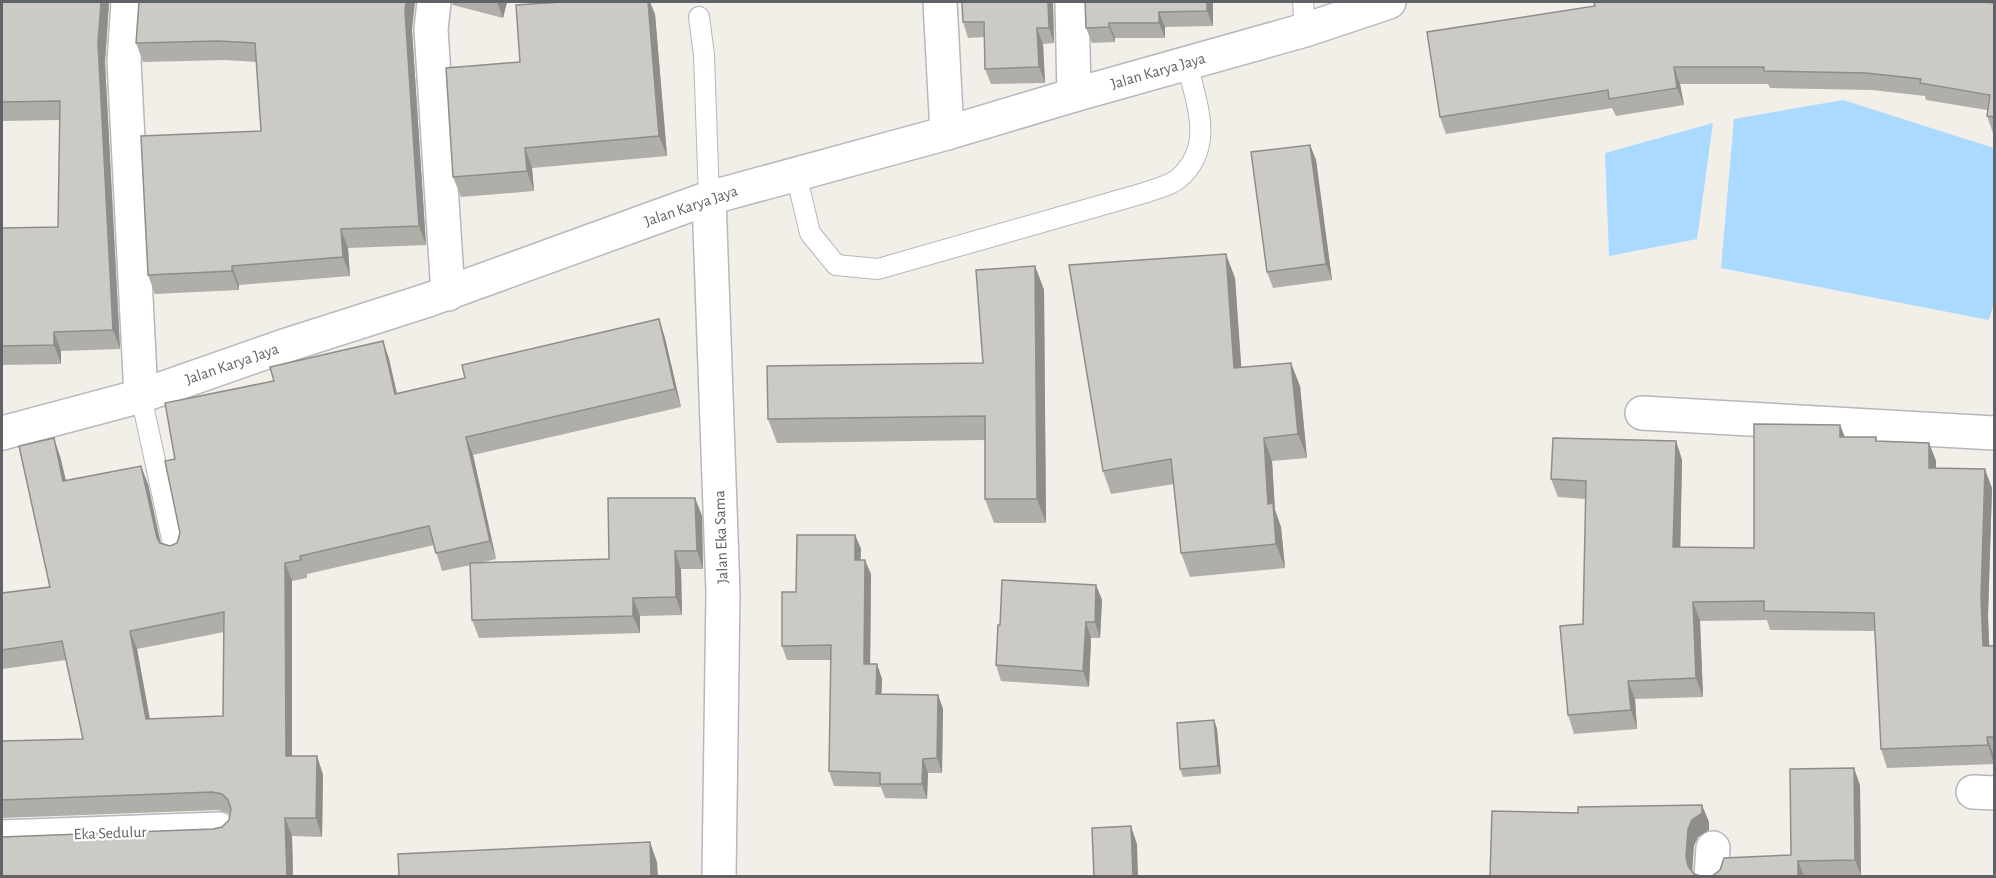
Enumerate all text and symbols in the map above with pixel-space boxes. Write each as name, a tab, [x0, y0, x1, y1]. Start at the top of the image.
street label: Jalan Karya Jaya	[1109, 50, 1207, 93]
street label: Jalan Karya Jaya	[642, 183, 740, 230]
street label: Jalan Karya Jaya	[183, 341, 281, 388]
street label: Jalan Eka Sama	[711, 490, 731, 584]
street label: Eka Sedulur	[73, 824, 148, 842]

